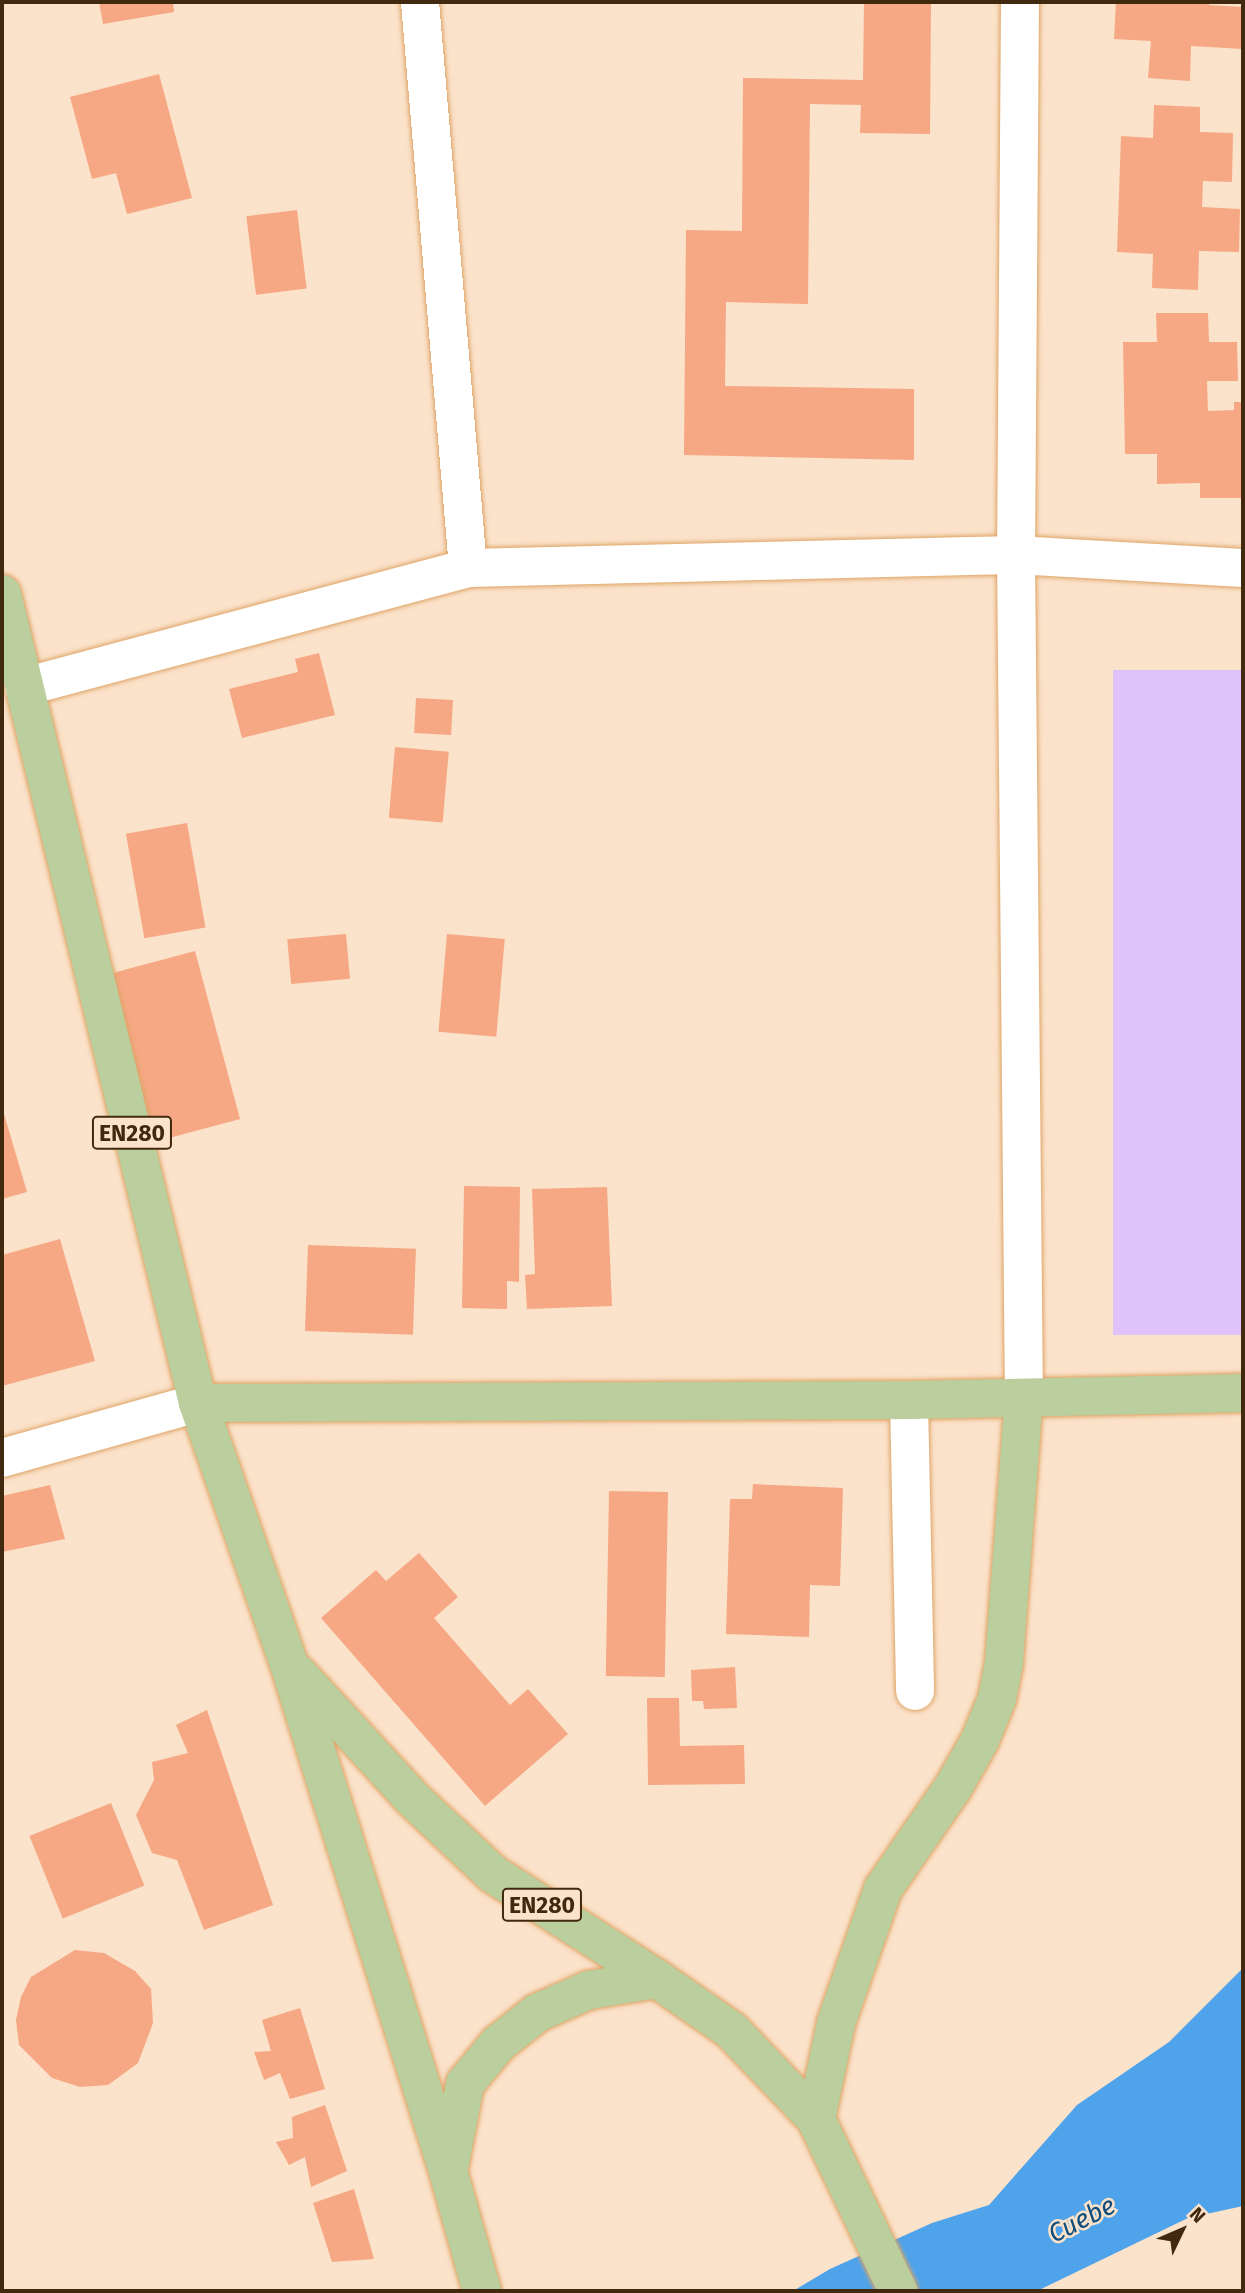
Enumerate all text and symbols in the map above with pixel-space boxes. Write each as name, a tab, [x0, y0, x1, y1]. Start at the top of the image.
road number: EN280	[92, 1114, 172, 1152]
road number: EN280	[502, 1886, 582, 1924]
water label: Cuebe	[1043, 2190, 1121, 2250]
north arrow	[1147, 2195, 1217, 2265]
text: N	[1185, 2203, 1210, 2228]

